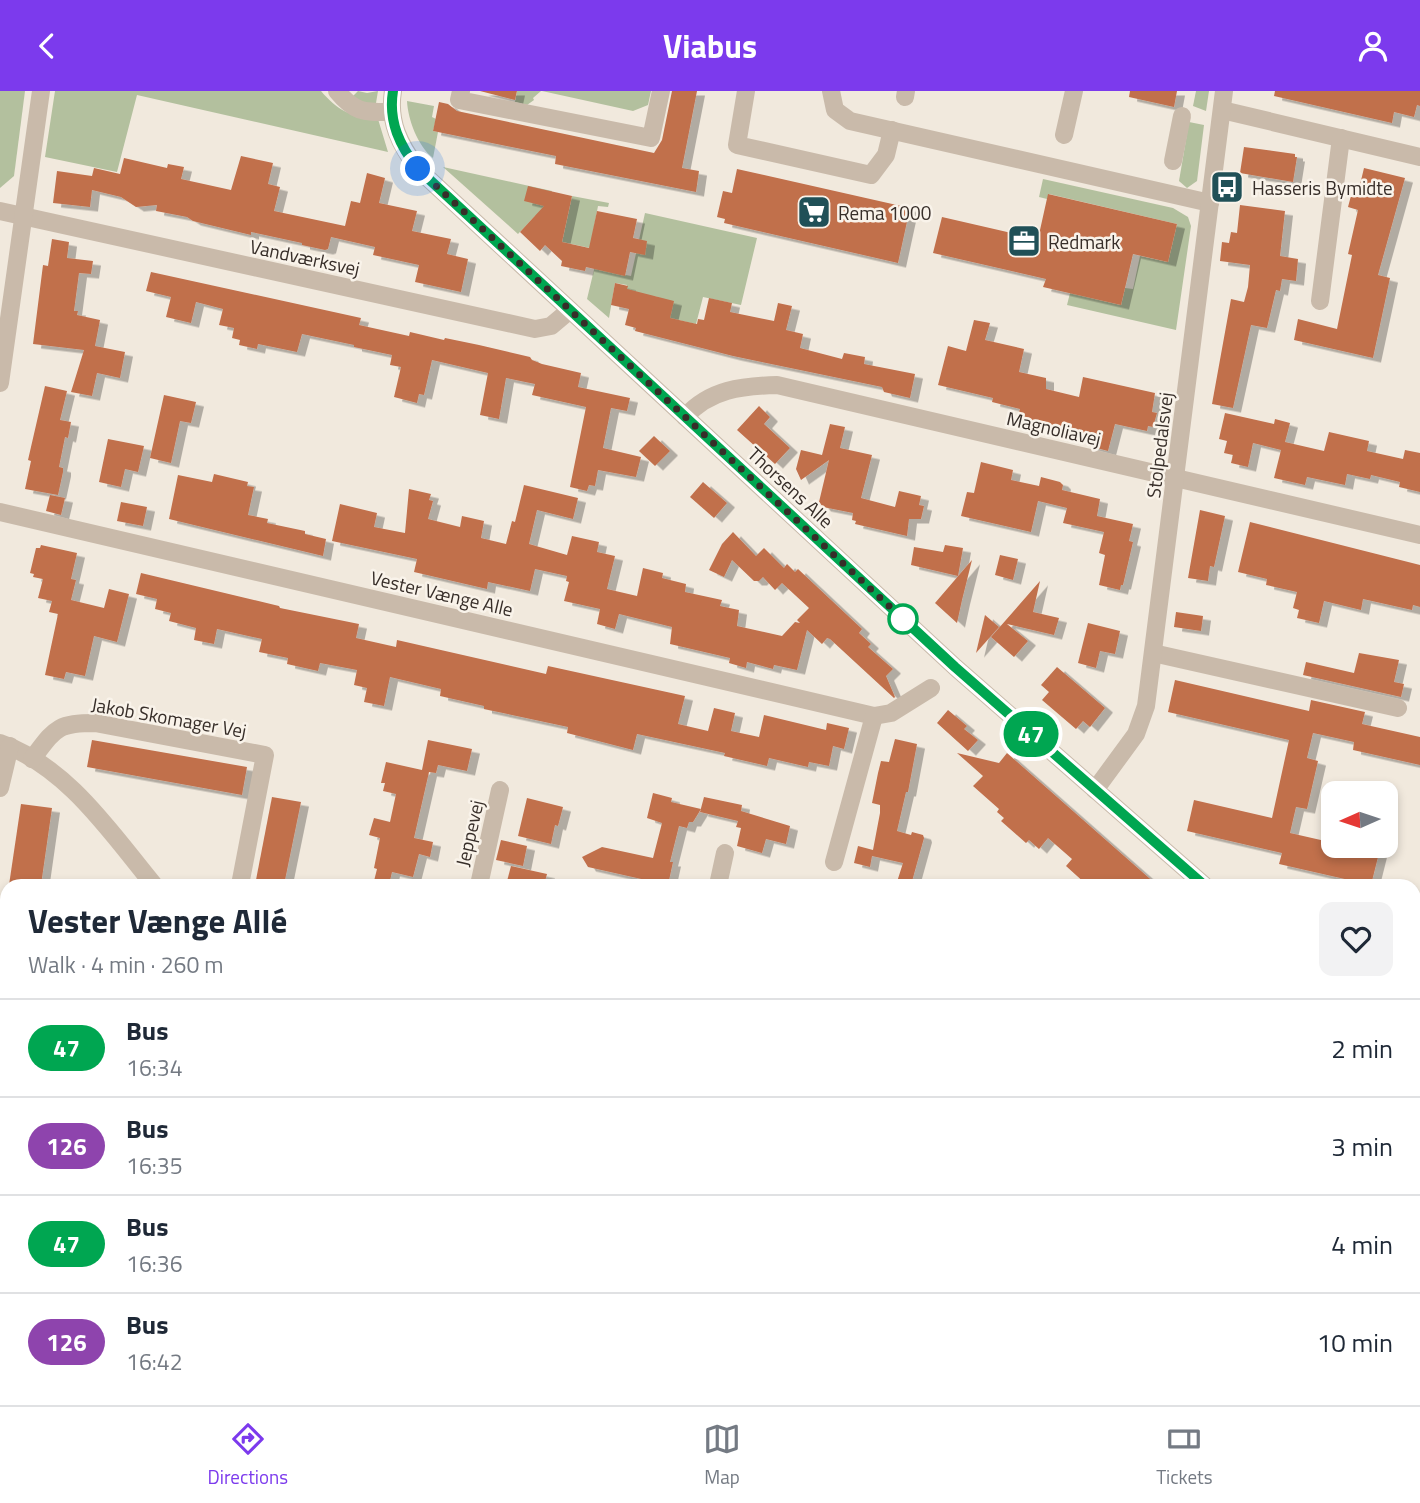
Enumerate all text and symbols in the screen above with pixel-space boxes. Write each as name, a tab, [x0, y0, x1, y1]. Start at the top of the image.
text: Viabus	[663, 22, 757, 70]
icon: back	[28, 27, 66, 65]
icon: person	[1354, 27, 1392, 65]
your location	[400, 151, 435, 186]
bus stop icon: Hasseris Bymidte	[1208, 168, 1246, 206]
place label: Hasseris Bymidte	[1252, 173, 1393, 202]
supermarket icon: Rema 1000	[795, 193, 833, 231]
place label: Rema 1000	[838, 198, 931, 227]
office icon: Redmark	[1005, 222, 1043, 260]
place label: Redmark	[1048, 227, 1120, 256]
street label: Vandværksvej	[247, 231, 363, 283]
street label: Stolpedalsvej	[1138, 391, 1180, 499]
street label: Magnoliavej	[1004, 403, 1104, 453]
street label: Thorsens Alle	[742, 440, 840, 534]
street label: Vester Vænge Alle	[368, 563, 516, 623]
unlabelled marker	[888, 604, 918, 634]
street label: Jakob Skomager Vej	[89, 689, 249, 745]
line badge: 47	[1000, 711, 1062, 757]
text: 47	[1018, 716, 1044, 752]
north arrow	[1321, 781, 1398, 857]
map controls	[1321, 781, 1398, 858]
street label: Jeppevej	[447, 797, 491, 869]
text: Vester Vænge Allé	[28, 896, 287, 946]
button: heart	[1319, 902, 1393, 976]
text: Walk · 4 min · 260 m	[28, 947, 224, 982]
text: Bus	[126, 1011, 168, 1050]
text: 2 min	[1331, 1029, 1393, 1068]
text: 47	[53, 1030, 80, 1066]
text: 16:34	[126, 1050, 183, 1085]
text: Bus	[126, 1109, 168, 1148]
text: 3 min	[1331, 1127, 1393, 1166]
text: 126	[46, 1128, 87, 1164]
text: 16:35	[126, 1148, 183, 1183]
text: Bus	[126, 1207, 168, 1246]
text: 4 min	[1331, 1225, 1393, 1264]
text: 47	[53, 1226, 80, 1262]
text: 16:36	[126, 1246, 183, 1281]
text: Bus	[126, 1305, 168, 1344]
text: 10 min	[1317, 1323, 1393, 1362]
text: 126	[46, 1324, 87, 1360]
text: 16:42	[126, 1344, 183, 1379]
tab: Directions	[208, 1420, 288, 1491]
tab: Map	[703, 1420, 741, 1491]
tab: Tickets	[1156, 1420, 1212, 1491]

